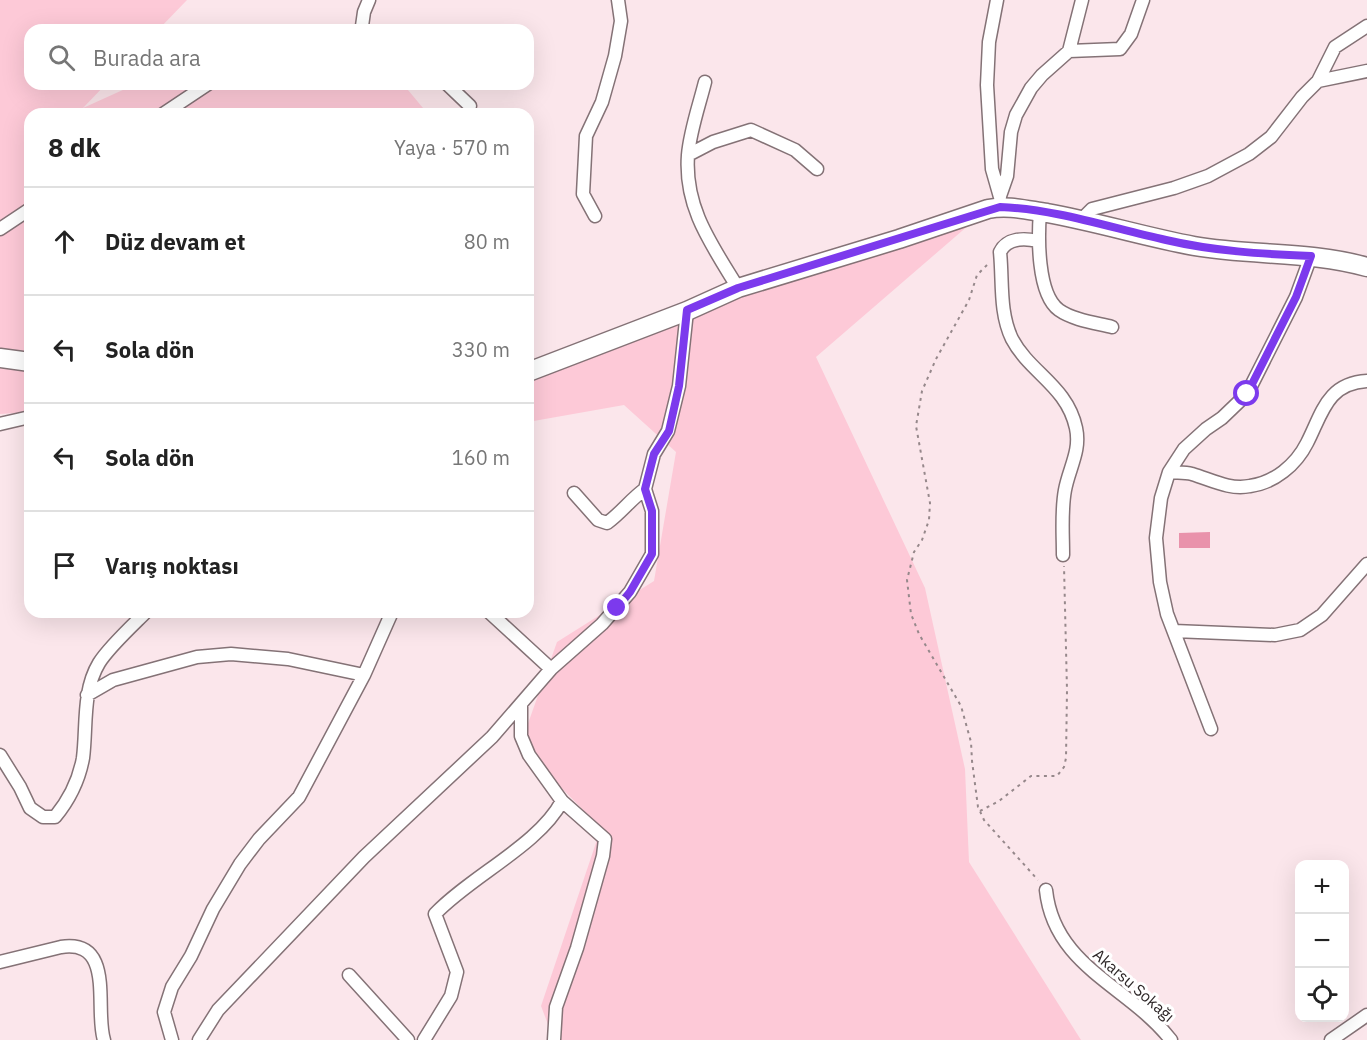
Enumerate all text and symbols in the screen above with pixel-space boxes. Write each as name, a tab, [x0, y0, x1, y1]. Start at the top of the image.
search box	[24, 24, 534, 90]
icon: search	[45, 41, 78, 74]
text: Burada ara	[93, 43, 201, 72]
text: 8 dk	[48, 130, 101, 164]
text: Yaya · 570 m	[394, 134, 510, 161]
icon: ahead	[48, 225, 81, 258]
text: Düz devam et	[105, 227, 245, 256]
text: 80 m	[464, 228, 510, 255]
icon: left	[48, 333, 81, 366]
text: Sola dön	[105, 335, 194, 364]
text: 330 m	[452, 336, 510, 363]
route start	[1233, 380, 1259, 406]
icon: left	[48, 441, 81, 474]
text: Sola dön	[105, 443, 194, 472]
text: 160 m	[452, 444, 510, 471]
icon: arrive	[48, 549, 81, 582]
text: Varış noktası	[105, 551, 239, 580]
route end	[603, 594, 629, 620]
map controls	[1295, 860, 1349, 1022]
button: +	[1295, 860, 1349, 914]
button: −	[1295, 914, 1349, 968]
street label: Akarsu Sokağı	[1089, 944, 1179, 1026]
button: locate	[1295, 968, 1349, 1022]

